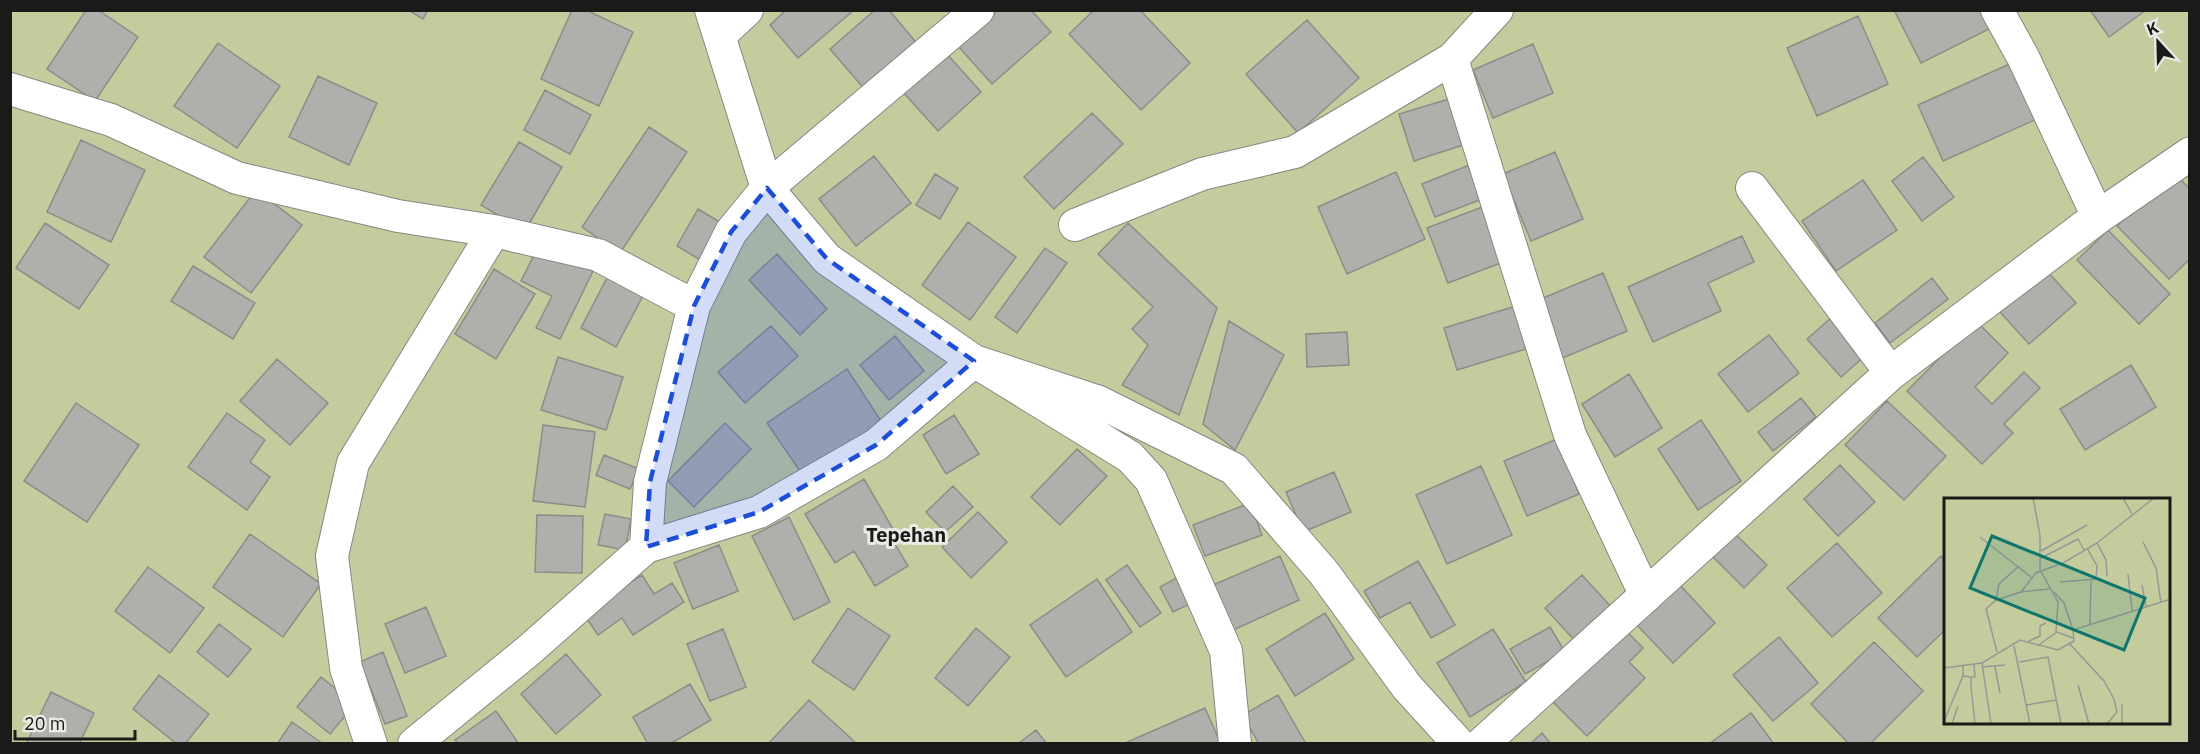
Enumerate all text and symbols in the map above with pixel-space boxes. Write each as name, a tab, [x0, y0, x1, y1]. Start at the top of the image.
north arrow	[2128, 12, 2188, 72]
text: K	[2143, 17, 2161, 39]
inset map	[1944, 498, 2170, 724]
district label: Tepehan	[866, 521, 946, 548]
scale bar	[15, 703, 135, 741]
text: 20 m	[24, 712, 66, 735]

